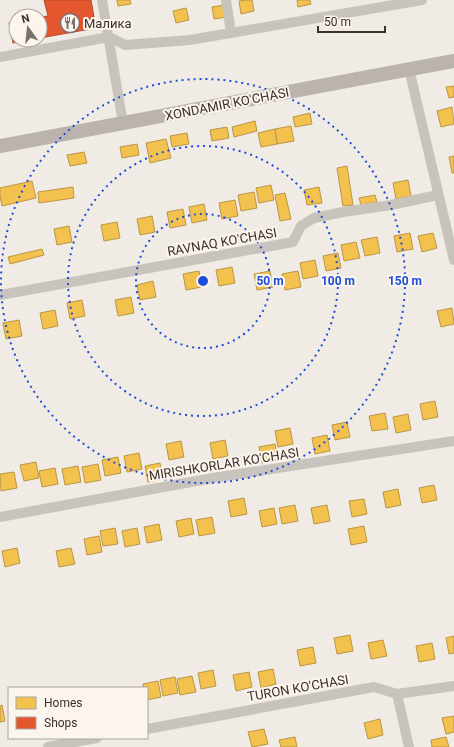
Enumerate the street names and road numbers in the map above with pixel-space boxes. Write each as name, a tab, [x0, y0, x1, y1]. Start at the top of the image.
street label: XONDAMIR KO'CHASI	[164, 85, 290, 123]
street label: RAVNAQ KO'CHASI	[166, 225, 278, 259]
street label: MIRISHKORLAR KO'CHASI	[148, 445, 300, 483]
street label: TURON KO'CHASI	[246, 672, 350, 704]

